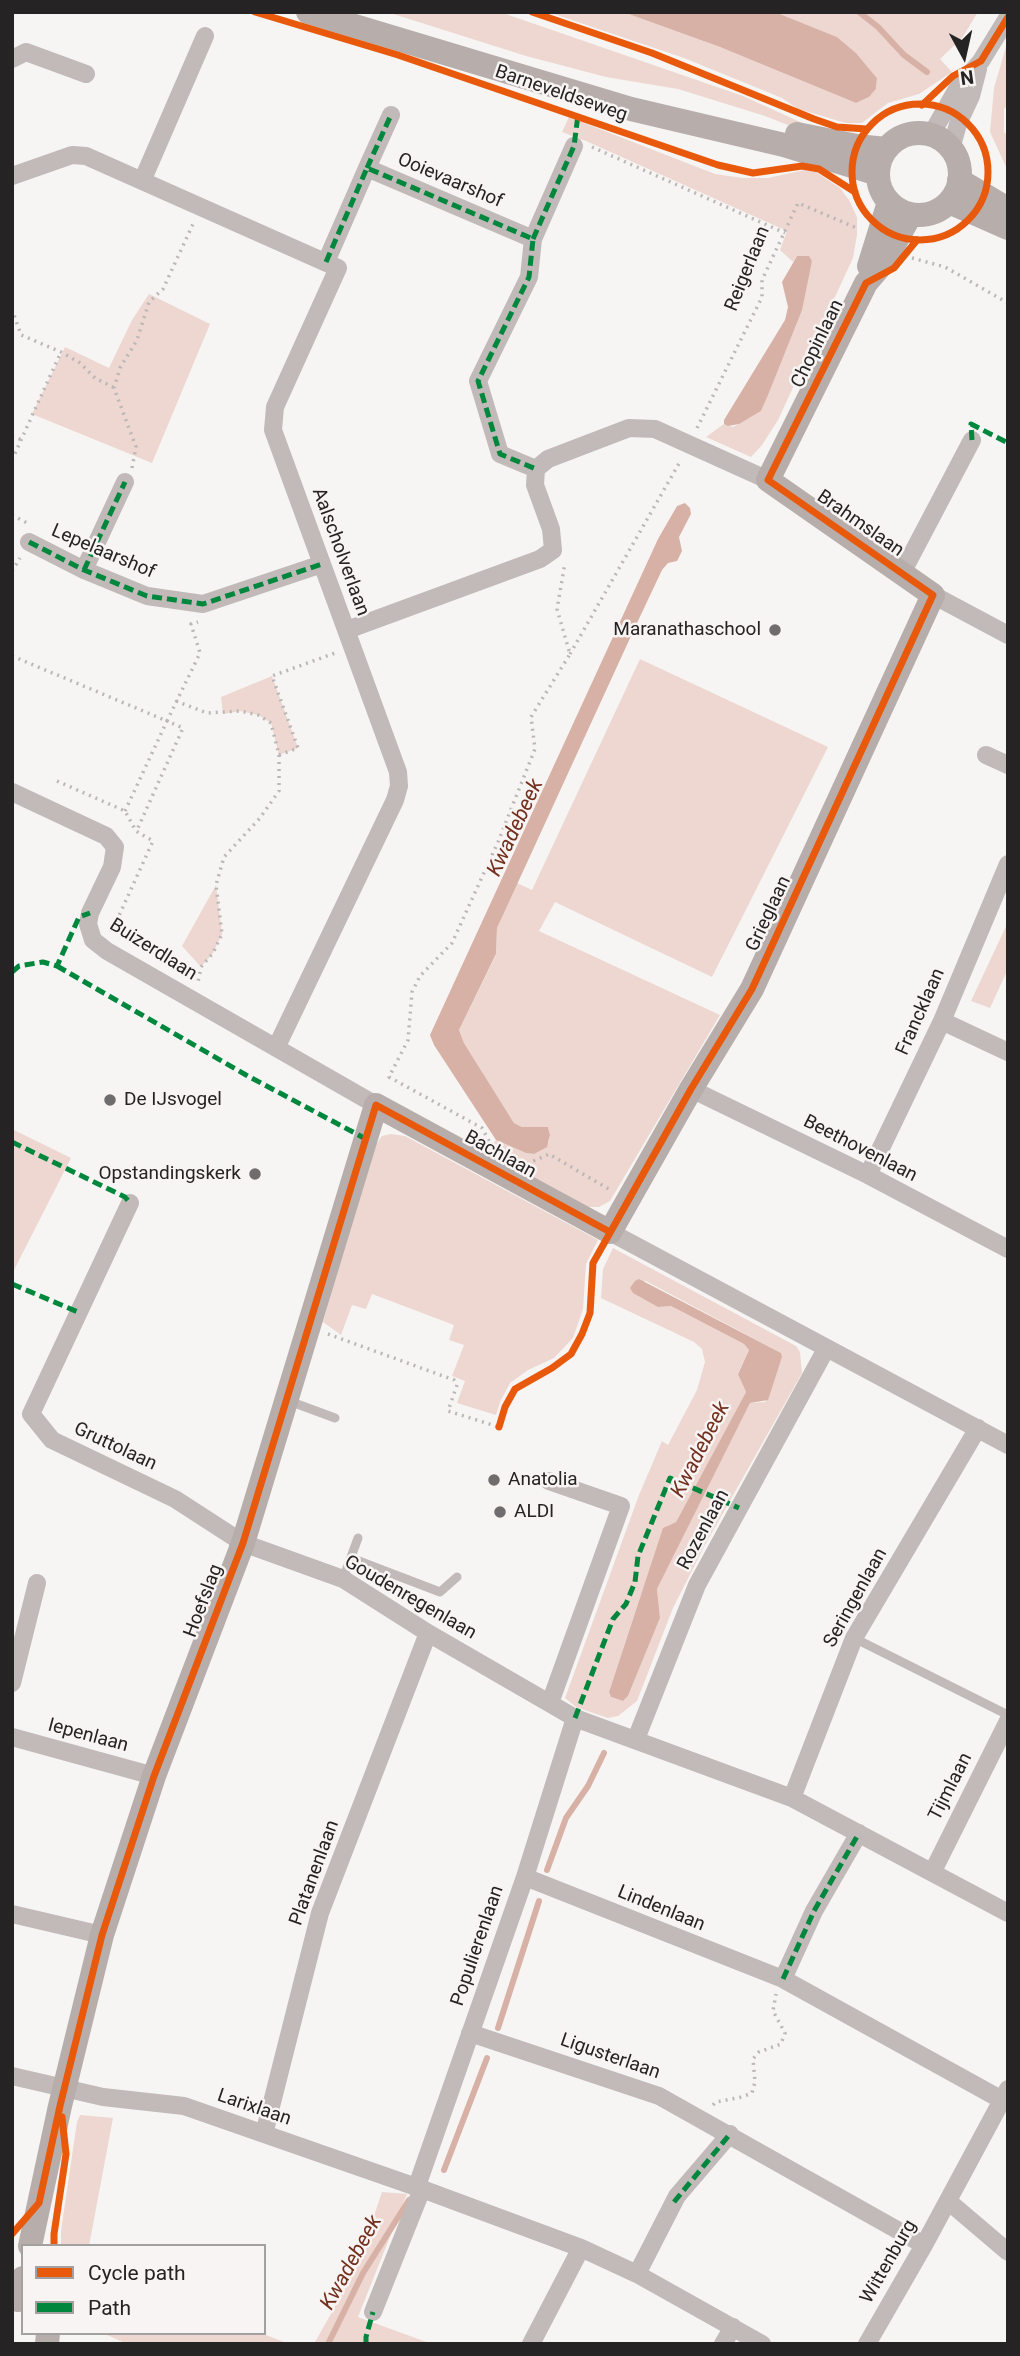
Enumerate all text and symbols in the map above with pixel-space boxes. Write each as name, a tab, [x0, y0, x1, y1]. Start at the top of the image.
north arrow	[929, 21, 999, 91]
street label: Barneveldseweg	[492, 61, 630, 127]
text: N	[959, 65, 975, 90]
street label: Ooievaarshof	[394, 149, 506, 213]
street label: Reigerlaan	[721, 223, 775, 315]
street label: Chopinlaan	[787, 296, 849, 392]
street label: Aalscholverlaan	[306, 485, 374, 619]
street label: Brahmslaan	[812, 486, 908, 562]
street label: Lepelaarshof	[48, 520, 158, 584]
place label: Maranathaschool	[613, 619, 761, 641]
marker: Maranathaschool	[767, 622, 783, 638]
water label: Kwadebeek	[483, 775, 549, 881]
street label: Grieglaan	[742, 873, 796, 955]
street label: Buizerdlaan	[105, 914, 201, 986]
street label: Francklaan	[892, 965, 950, 1059]
place label: De IJsvogel	[124, 1089, 222, 1111]
marker: De IJsvogel	[102, 1092, 118, 1108]
street label: Beethovenlaan	[799, 1111, 921, 1187]
street label: Bachlaan	[460, 1126, 540, 1184]
place label: Opstandingskerk	[99, 1163, 241, 1185]
marker: Opstandingskerk	[247, 1166, 263, 1182]
water label: Kwadebeek	[666, 1398, 736, 1502]
street label: Gruttolaan	[70, 1418, 160, 1476]
place label: Anatolia	[508, 1469, 578, 1491]
marker: Anatolia	[486, 1472, 502, 1488]
street label: Rozenlaan	[673, 1486, 735, 1574]
place label: ALDI	[514, 1501, 554, 1523]
marker: ALDI	[492, 1504, 508, 1520]
street label: Seringenlaan	[819, 1544, 893, 1652]
street label: Goudenregenlaan	[340, 1551, 480, 1645]
street label: Hoefslag	[180, 1561, 228, 1641]
street label: Iepenlaan	[45, 1714, 131, 1758]
street label: Tijmlaan	[924, 1749, 978, 1825]
street label: Platanenlaan	[285, 1817, 345, 1929]
street label: Lindenlaan	[614, 1881, 708, 1937]
street label: Populierenlaan	[447, 1883, 509, 2009]
street label: Ligusterlaan	[557, 2029, 663, 2085]
street label: Larixlaan	[214, 2085, 294, 2131]
water label: Kwadebeek	[316, 2211, 388, 2315]
street label: Wittenburg	[856, 2216, 922, 2308]
legend	[21, 2244, 266, 2335]
text: Cycle path	[88, 2261, 186, 2285]
text: Path	[88, 2296, 131, 2320]

